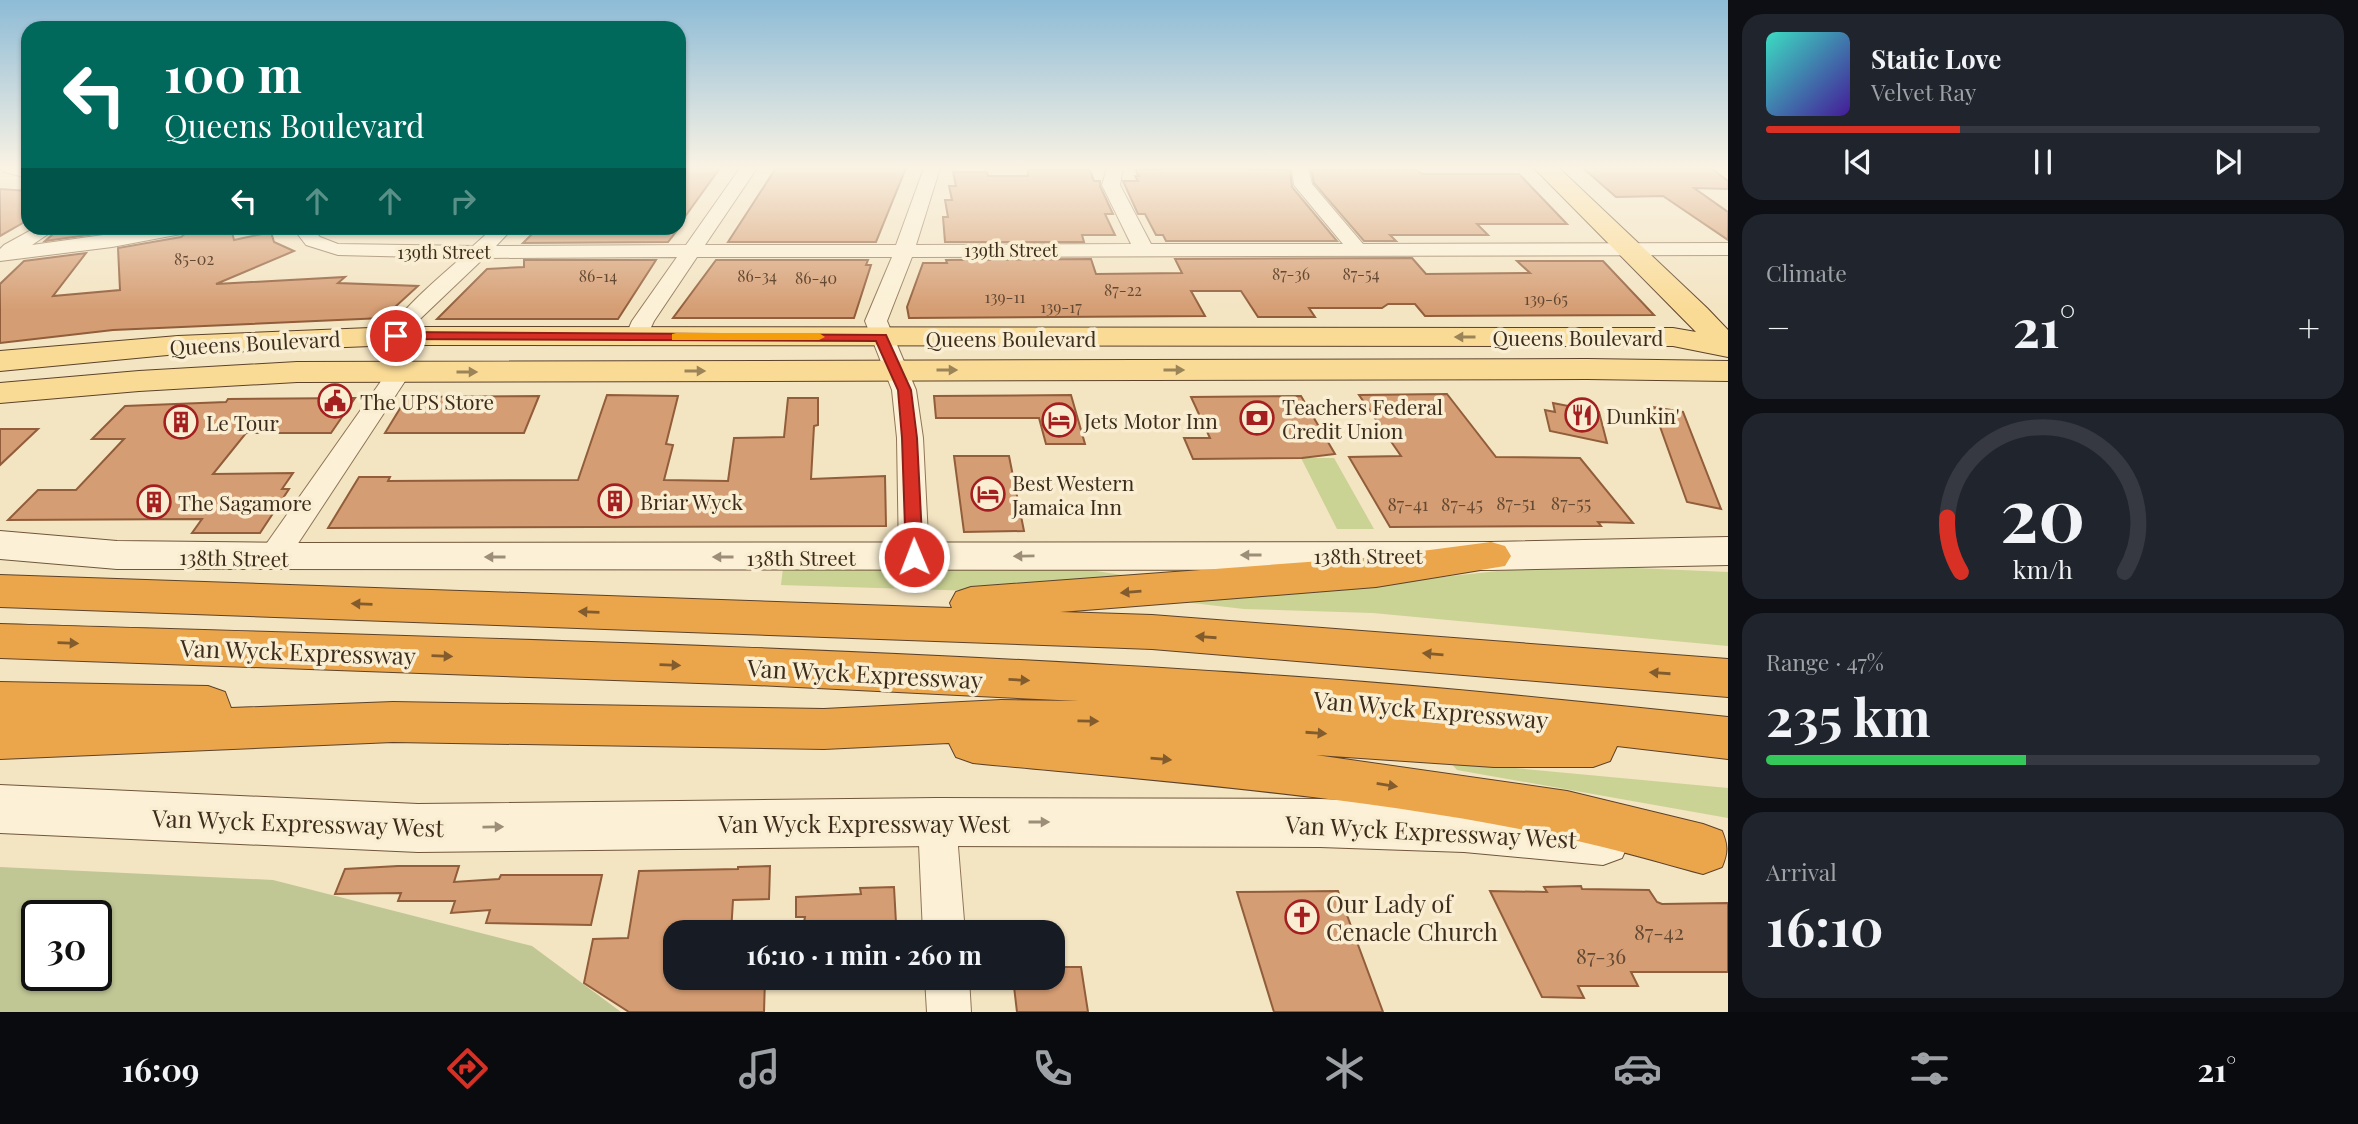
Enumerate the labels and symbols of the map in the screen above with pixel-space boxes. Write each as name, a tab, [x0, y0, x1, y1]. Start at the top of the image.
street label: 139th Street	[964, 238, 1058, 262]
street label: 139th Street	[397, 240, 491, 264]
house number: 85-02	[174, 248, 214, 269]
house number: 87-36	[1272, 263, 1310, 284]
house number: 87-54	[1342, 263, 1380, 284]
house number: 86-14	[579, 265, 617, 286]
house number: 86-34	[737, 265, 777, 286]
house number: 86-40	[795, 267, 837, 288]
house number: 87-22	[1104, 279, 1142, 300]
house number: 139-11	[985, 286, 1025, 307]
house number: 139-65	[1524, 288, 1568, 309]
house number: 139-17	[1040, 296, 1082, 317]
pin	[366, 306, 426, 366]
street label: Queens Boulevard	[1492, 323, 1664, 351]
street label: Queens Boulevard	[169, 324, 341, 360]
street label: Queens Boulevard	[925, 324, 1097, 352]
one-way arrow	[1454, 331, 1476, 343]
one-way arrow	[936, 364, 958, 376]
one-way arrow	[1163, 364, 1185, 376]
one-way arrow	[684, 365, 706, 377]
one-way arrow	[457, 366, 479, 378]
public building icon: The UPS Store	[316, 382, 354, 420]
place label: The UPS Store	[360, 387, 494, 415]
place label: Teachers Federal Credit Union	[1282, 392, 1443, 444]
restaurant icon: Dunkin'	[1563, 396, 1601, 434]
bank icon: Teachers Federal Credit Union	[1238, 399, 1276, 437]
hotel icon: Jets Motor Inn	[1040, 401, 1078, 439]
place label: Dunkin'	[1606, 401, 1680, 429]
building icon: Le Tour	[162, 403, 200, 441]
place label: Jets Motor Inn	[1083, 406, 1218, 434]
place label: Le Tour	[206, 408, 280, 436]
place label: Best Western Jamaica Inn	[1011, 468, 1135, 520]
hotel icon: Best Western Jamaica Inn	[969, 475, 1007, 513]
building icon: Briar Wyck	[596, 482, 634, 520]
building icon: The Sagamore	[135, 483, 173, 521]
place label: Briar Wyck	[640, 487, 744, 515]
place label: The Sagamore	[178, 488, 312, 516]
house number: 87-51	[1496, 491, 1536, 515]
house number: 87-55	[1551, 491, 1591, 515]
house number: 87-41	[1388, 492, 1429, 516]
house number: 87-45	[1441, 492, 1483, 516]
position arrow	[877, 520, 951, 594]
street label: 138th Street	[1313, 541, 1423, 569]
street label: 138th Street	[179, 542, 289, 572]
street label: 138th Street	[746, 543, 856, 571]
one-way arrow	[1240, 549, 1262, 561]
one-way arrow	[1013, 550, 1035, 562]
one-way arrow	[484, 551, 506, 563]
one-way arrow	[712, 551, 734, 563]
one-way arrow	[1120, 587, 1142, 598]
one-way arrow	[350, 599, 372, 610]
one-way arrow	[578, 607, 600, 618]
street label: Van Wyck Expressway	[179, 631, 416, 671]
one-way arrow	[1195, 631, 1217, 642]
one-way arrow	[57, 637, 79, 649]
one-way arrow	[1422, 648, 1444, 659]
one-way arrow	[432, 651, 454, 662]
street label: Van Wyck Expressway	[745, 651, 984, 695]
one-way arrow	[659, 659, 681, 670]
one-way arrow	[1649, 667, 1671, 678]
one-way arrow	[1009, 674, 1031, 685]
street label: Van Wyck Expressway	[1311, 683, 1550, 735]
one-way arrow	[1078, 715, 1100, 727]
one-way arrow	[1305, 728, 1327, 739]
one-way arrow	[1150, 754, 1172, 765]
one-way arrow	[1376, 780, 1398, 791]
street label: Van Wyck Expressway West	[151, 801, 445, 843]
street label: Van Wyck Expressway West	[717, 807, 1010, 839]
street label: Van Wyck Expressway West	[1283, 807, 1578, 855]
one-way arrow	[1028, 816, 1050, 828]
one-way arrow	[482, 822, 504, 833]
place label: Our Lady of Cenacle Church	[1326, 887, 1498, 947]
church icon: Our Lady of Cenacle Church	[1283, 898, 1321, 936]
speed limit sign: 30	[21, 900, 112, 991]
house number: 87-42	[1634, 917, 1684, 945]
house number: 87-36	[1576, 941, 1626, 969]

